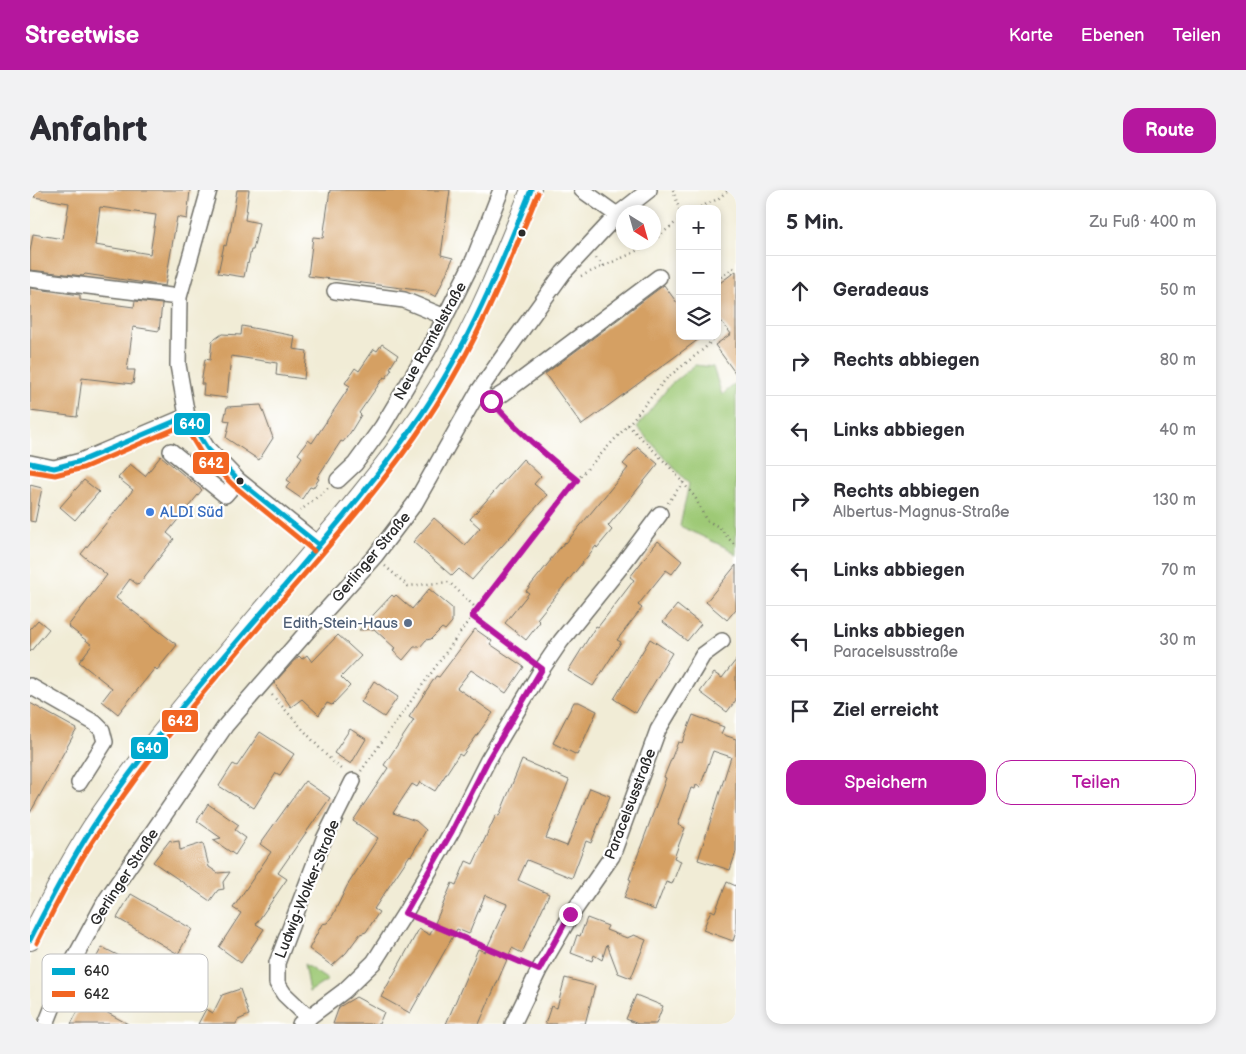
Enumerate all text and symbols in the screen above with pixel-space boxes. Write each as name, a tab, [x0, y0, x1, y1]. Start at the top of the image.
text: Streetwise	[25, 21, 139, 50]
text: Karte	[1009, 25, 1053, 46]
text: Ebenen	[1081, 25, 1144, 46]
text: Teilen	[1172, 25, 1221, 46]
button: Route	[1123, 108, 1216, 153]
text: Anfahrt	[30, 109, 148, 152]
north arrow	[616, 205, 661, 250]
map controls	[676, 205, 721, 340]
button: +	[676, 205, 721, 250]
text: 5 Min.	[786, 210, 843, 235]
text: Zu Fuß · 400 m	[1090, 213, 1196, 232]
unlabelled marker	[517, 228, 527, 238]
button: −	[676, 250, 721, 295]
icon: ahead	[786, 277, 814, 305]
street label: Neue Ramtelstraße	[390, 279, 471, 404]
text: Geradeaus	[833, 279, 929, 302]
text: 50 m	[1160, 281, 1196, 300]
button: layers	[676, 295, 721, 340]
icon: right	[786, 347, 814, 375]
text: Rechts abbiegen	[833, 349, 980, 372]
text: 80 m	[1160, 351, 1196, 370]
route start	[480, 390, 503, 413]
line badge: 640	[173, 412, 211, 436]
text: 640	[179, 416, 205, 433]
icon: left	[786, 417, 814, 445]
text: Links abbiegen	[833, 419, 965, 442]
text: 40 m	[1159, 421, 1196, 440]
line badge: 642	[192, 451, 230, 475]
text: 642	[198, 455, 224, 472]
unlabelled marker	[235, 476, 245, 486]
text: Rechts abbiegen	[833, 480, 980, 503]
icon: right	[786, 487, 814, 515]
text: 130 m	[1153, 491, 1196, 510]
place label: ALDI Süd	[160, 503, 223, 522]
text: Albertus-Magnus-Straße	[833, 503, 1010, 522]
marker: ALDI Süd	[144, 506, 156, 518]
street label: Gerlinger Straße	[328, 508, 415, 606]
icon: left	[786, 557, 814, 585]
text: Links abbiegen	[833, 559, 965, 582]
text: 70 m	[1161, 561, 1196, 580]
place label: Edith-Stein-Haus	[283, 614, 399, 633]
marker: Edith-Stein-Haus	[402, 617, 414, 629]
text: Links abbiegen	[833, 620, 965, 643]
icon: left	[786, 627, 814, 655]
text: 30 m	[1159, 631, 1196, 650]
text: Paracelsusstraße	[833, 643, 958, 662]
icon: arrive	[786, 697, 814, 725]
text: Ziel erreicht	[833, 699, 939, 722]
line badge: 642	[161, 709, 199, 733]
text: 642	[167, 713, 193, 730]
line badge: 640	[130, 736, 169, 760]
text: 640	[136, 740, 162, 757]
street label: Paracelsusstraße	[601, 746, 660, 862]
button: Speichern	[786, 760, 986, 805]
button: Teilen	[996, 760, 1196, 805]
street label: Ludwig-Wolker-Straße	[271, 817, 344, 961]
street label: Gerlinger Straße	[86, 825, 163, 929]
route end	[559, 903, 582, 926]
legend	[42, 954, 208, 1012]
text: 640	[84, 963, 109, 980]
text: 642	[84, 986, 110, 1003]

